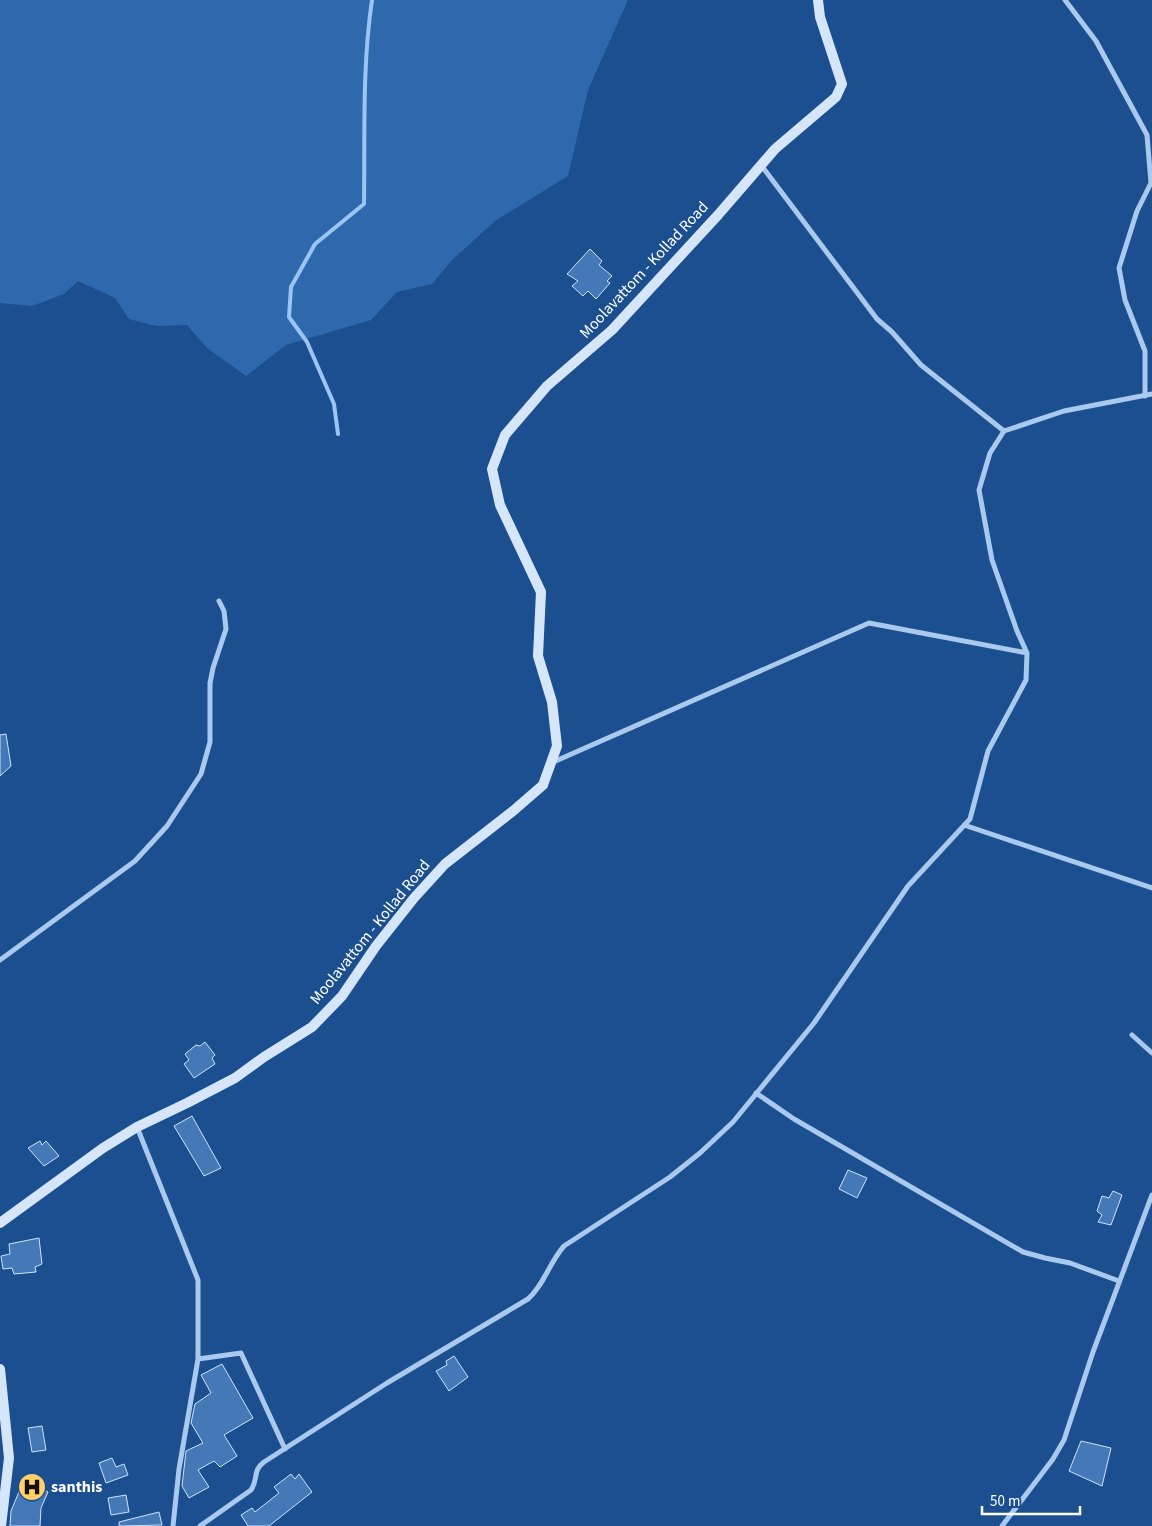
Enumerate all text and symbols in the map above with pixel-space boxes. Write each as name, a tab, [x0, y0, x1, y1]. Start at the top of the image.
street label: Moolavattom - Kollad Road	[575, 197, 713, 343]
street label: Moolavattom - Kollad Road	[305, 855, 435, 1009]
hospital icon: santhis	[17, 1472, 47, 1502]
place label: santhis	[51, 1476, 102, 1498]
scale bar	[982, 1484, 1080, 1516]
text: 50 m	[990, 1491, 1020, 1512]

